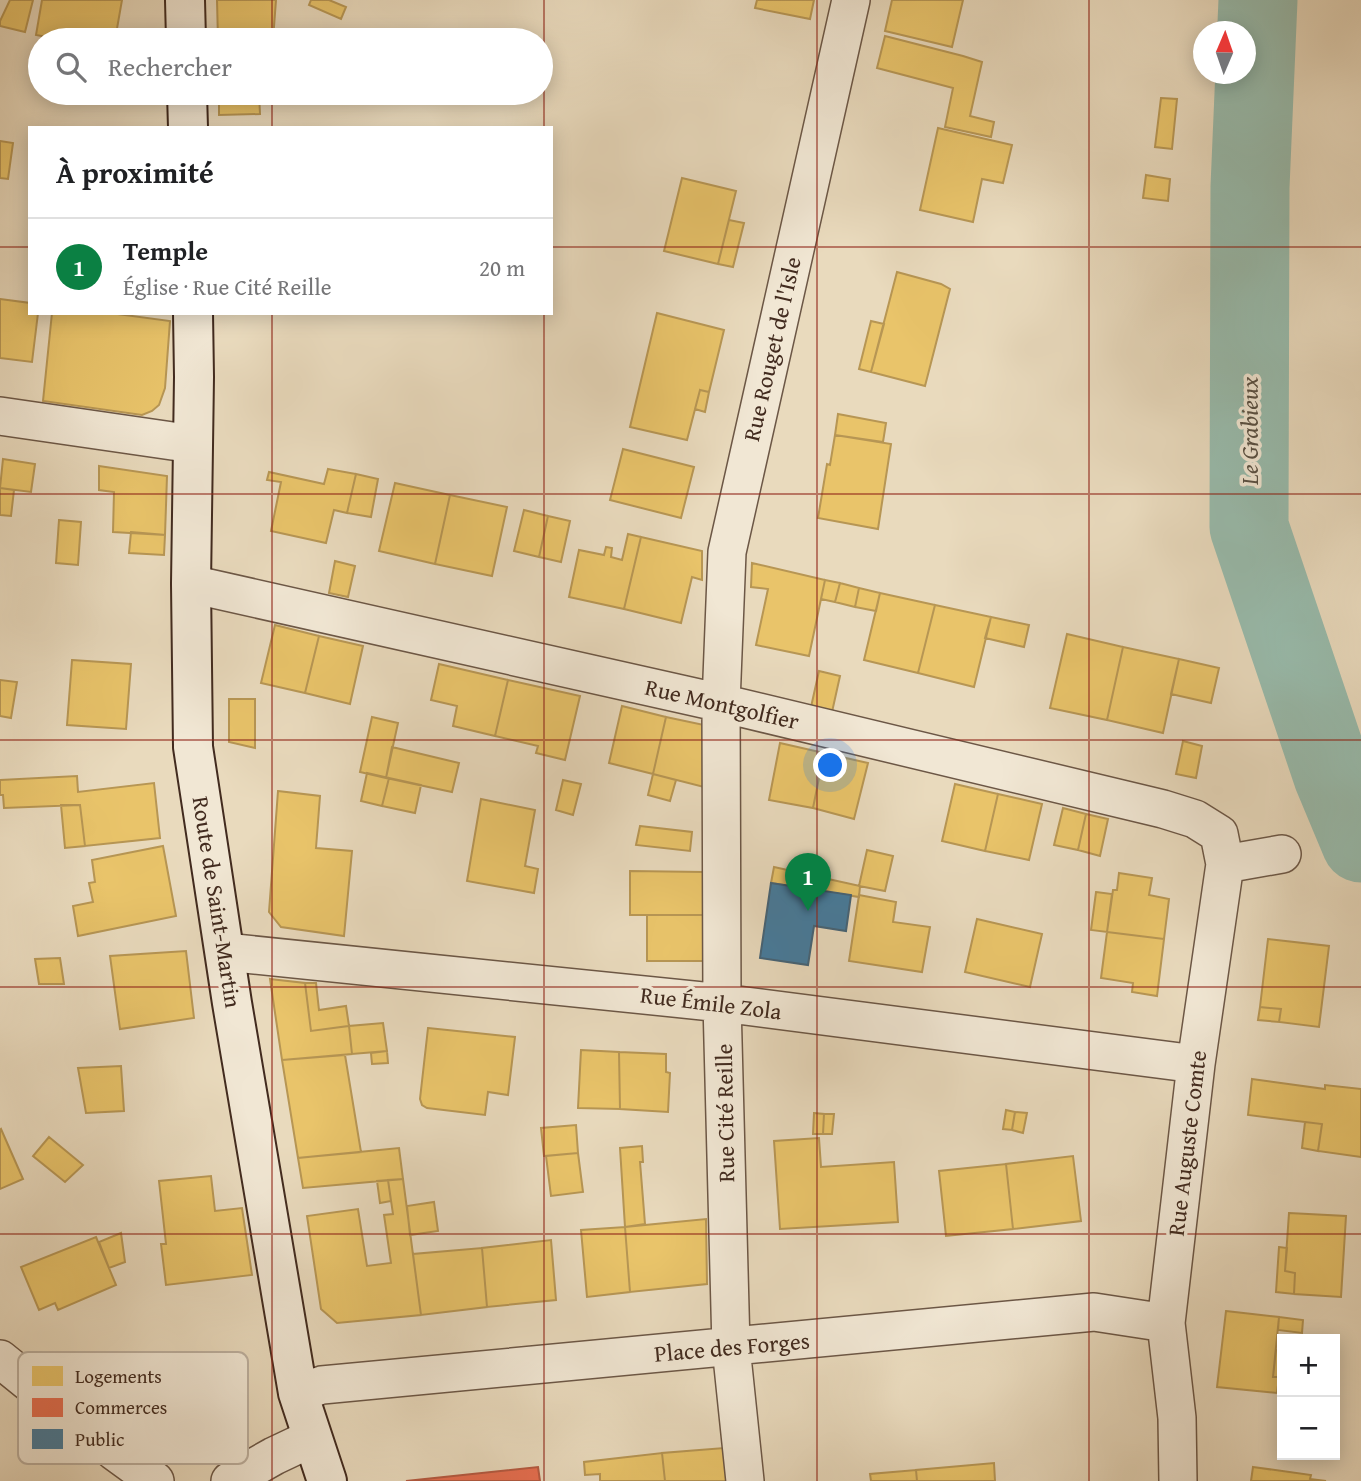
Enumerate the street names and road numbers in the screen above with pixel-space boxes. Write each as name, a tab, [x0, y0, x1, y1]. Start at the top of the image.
street label: Rue Rouget de l'Isle	[734, 253, 809, 444]
street label: Rue Montgolfier	[642, 670, 803, 737]
street label: Route de Saint-Martin	[184, 794, 251, 1010]
street label: Rue Émile Zola	[639, 977, 784, 1028]
street label: Rue Cité Reille	[707, 1043, 742, 1183]
street label: Rue Auguste Comte	[1159, 1048, 1214, 1238]
street label: Place des Forges	[653, 1323, 811, 1370]

